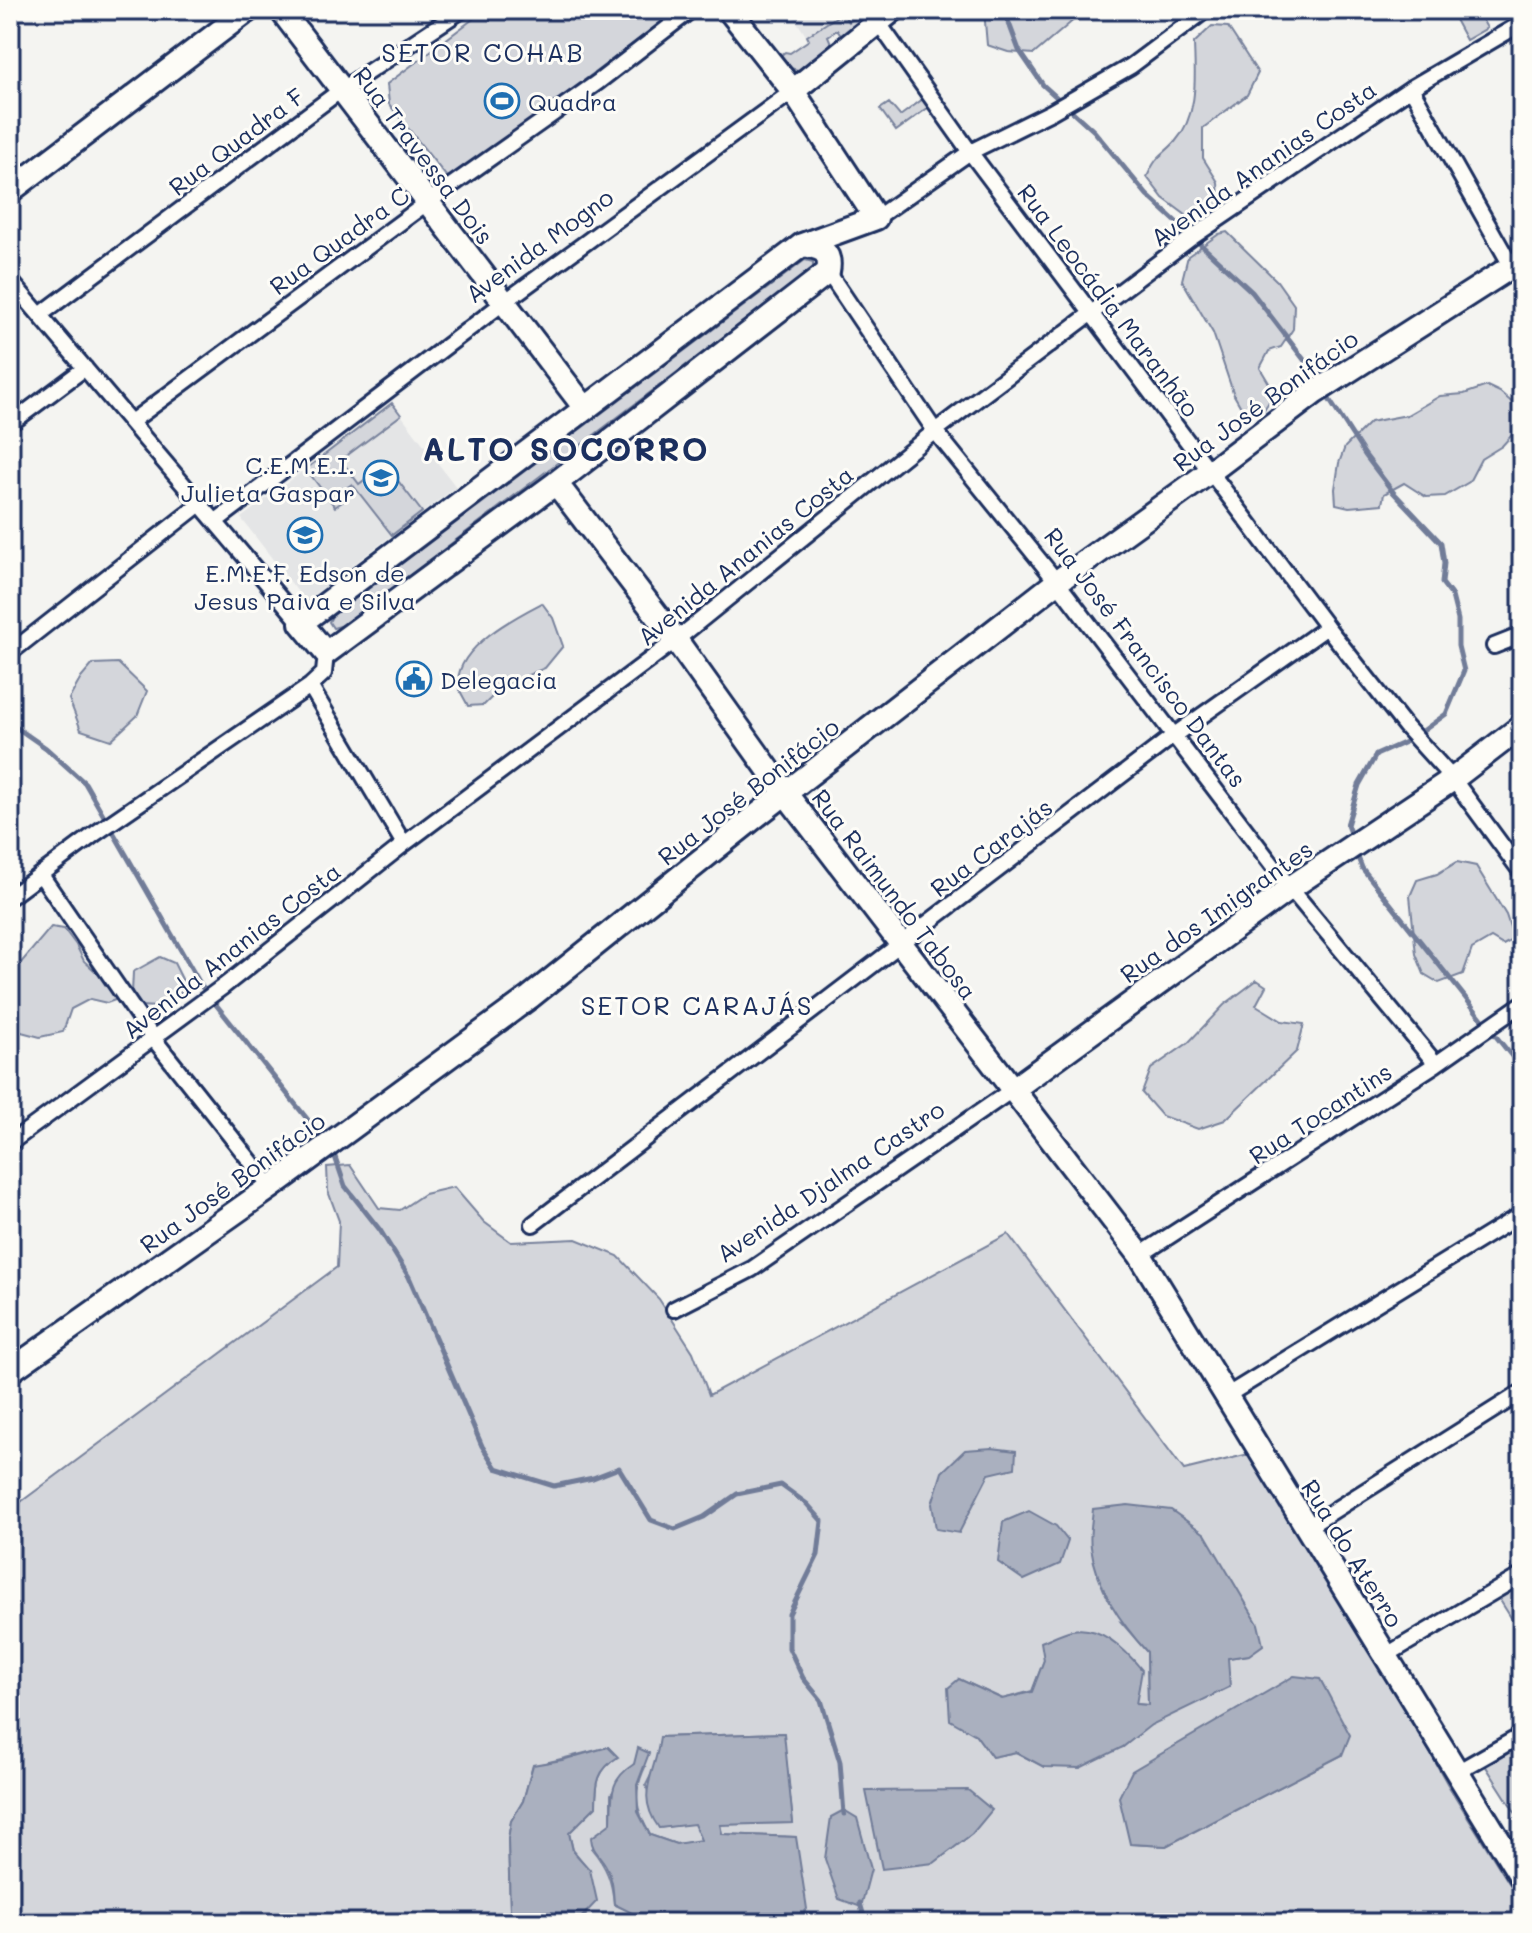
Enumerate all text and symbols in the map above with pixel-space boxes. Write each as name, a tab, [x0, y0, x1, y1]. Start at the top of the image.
district label: SETOR COHAB	[381, 35, 585, 69]
street label: Rua Travessa Dois	[347, 60, 501, 250]
street label: Avenida Ananias Costa	[1144, 73, 1382, 253]
street label: Rua Quadra F	[162, 80, 310, 202]
sports icon: Quadra	[483, 82, 521, 120]
place label: Quadra	[528, 86, 617, 117]
street label: Rua Leocádia Maranhão	[1011, 177, 1207, 423]
street label: Rua Quadra C	[263, 179, 415, 301]
street label: Avenida Mogno	[459, 181, 619, 309]
street label: Rua José Bonifácio	[1166, 322, 1364, 478]
district label: ALTO SOCORRO	[422, 427, 710, 469]
place label: C.E.M.E.I. Julieta Gaspar	[181, 449, 355, 508]
street label: Avenida Ananias Costa	[631, 458, 859, 652]
school or university icon: C.E.M.E.I. Julieta Gaspar	[362, 459, 400, 497]
school or university icon: E.M.E.F. Edson de Jesus Paiva e Silva	[286, 516, 324, 554]
street label: Rua José Francisco Dantas	[1038, 521, 1254, 793]
place label: E.M.E.F. Edson de Jesus Paiva e Silva	[194, 557, 416, 616]
public building icon: Delegacia	[395, 660, 433, 698]
place label: Delegacia	[440, 664, 558, 695]
street label: Rua José Bonifácio	[651, 711, 845, 871]
street label: Rua Raimundo Tabosa	[806, 782, 984, 1006]
street label: Rua Carajás	[924, 791, 1058, 903]
street label: Rua dos Imigrantes	[1114, 833, 1318, 989]
street label: Avenida Ananias Costa	[116, 855, 346, 1045]
district label: SETOR CARAJÁS	[581, 988, 813, 1022]
street label: Rua Tocantins	[1243, 1055, 1397, 1171]
street label: Avenida Djalma Castro	[710, 1093, 950, 1269]
street label: Rua José Bonifácio	[133, 1104, 331, 1260]
street label: Rua do Aterro	[1295, 1473, 1411, 1633]

